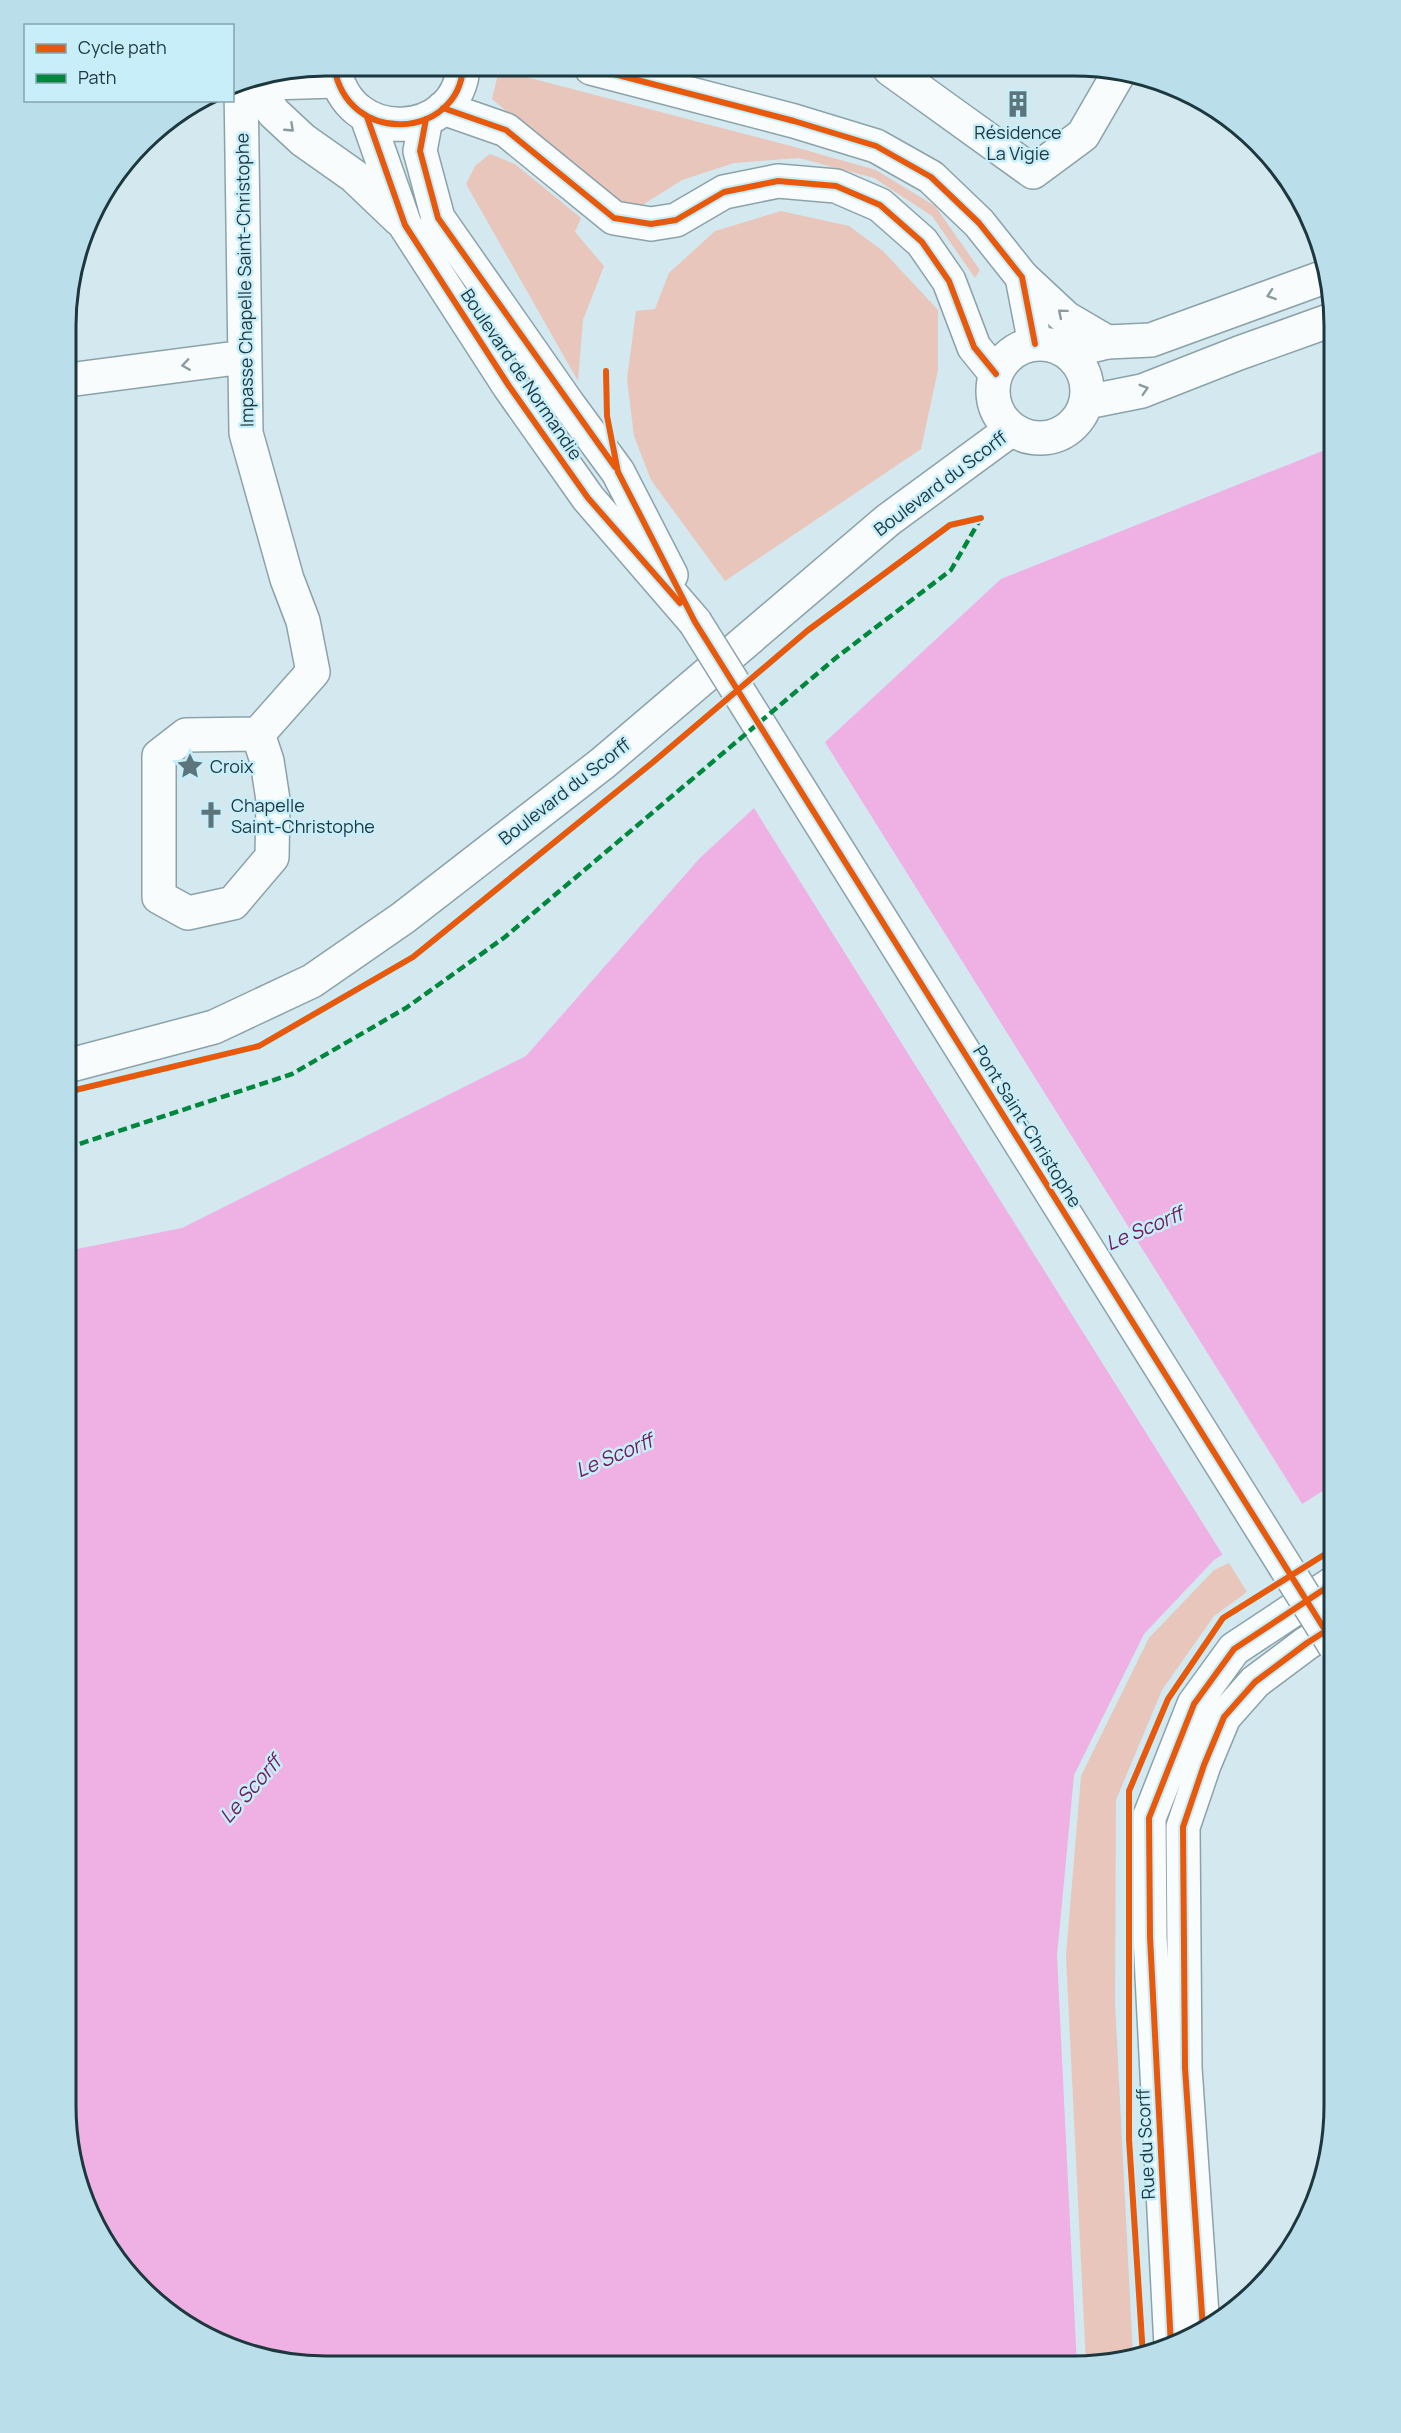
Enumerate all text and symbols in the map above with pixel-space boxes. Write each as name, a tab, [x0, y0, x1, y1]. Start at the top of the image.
legend	[24, 24, 234, 102]
text: Cycle path	[78, 35, 167, 59]
text: Path	[78, 65, 116, 89]
building icon: Résidence La Vigie	[1003, 89, 1033, 119]
one-way arrow	[283, 120, 294, 131]
place label: Résidence La Vigie	[974, 120, 1062, 165]
street label: Impasse Chapelle Saint-Christophe	[229, 133, 259, 427]
street label: Boulevard de Normandie	[456, 284, 588, 464]
one-way arrow	[1266, 287, 1277, 300]
one-way arrow	[1058, 309, 1069, 320]
one-way arrow	[181, 358, 190, 370]
one-way arrow	[1138, 384, 1149, 396]
street label: Boulevard du Scorff	[869, 425, 1011, 541]
street label: Boulevard du Scorff	[493, 732, 635, 850]
place icon: Croix	[175, 751, 205, 781]
place label: Croix	[210, 754, 254, 778]
place label: Chapelle Saint-Christophe	[231, 793, 375, 838]
church icon: Chapelle Saint-Christophe	[196, 800, 226, 830]
street label: Pont Saint-Christophe	[968, 1040, 1088, 1212]
water label: Le Scorff	[1101, 1198, 1190, 1256]
water label: Le Scorff	[571, 1425, 660, 1483]
water label: Le Scorff	[213, 1747, 289, 1829]
street label: Rue du Scorff	[1130, 2088, 1160, 2200]

